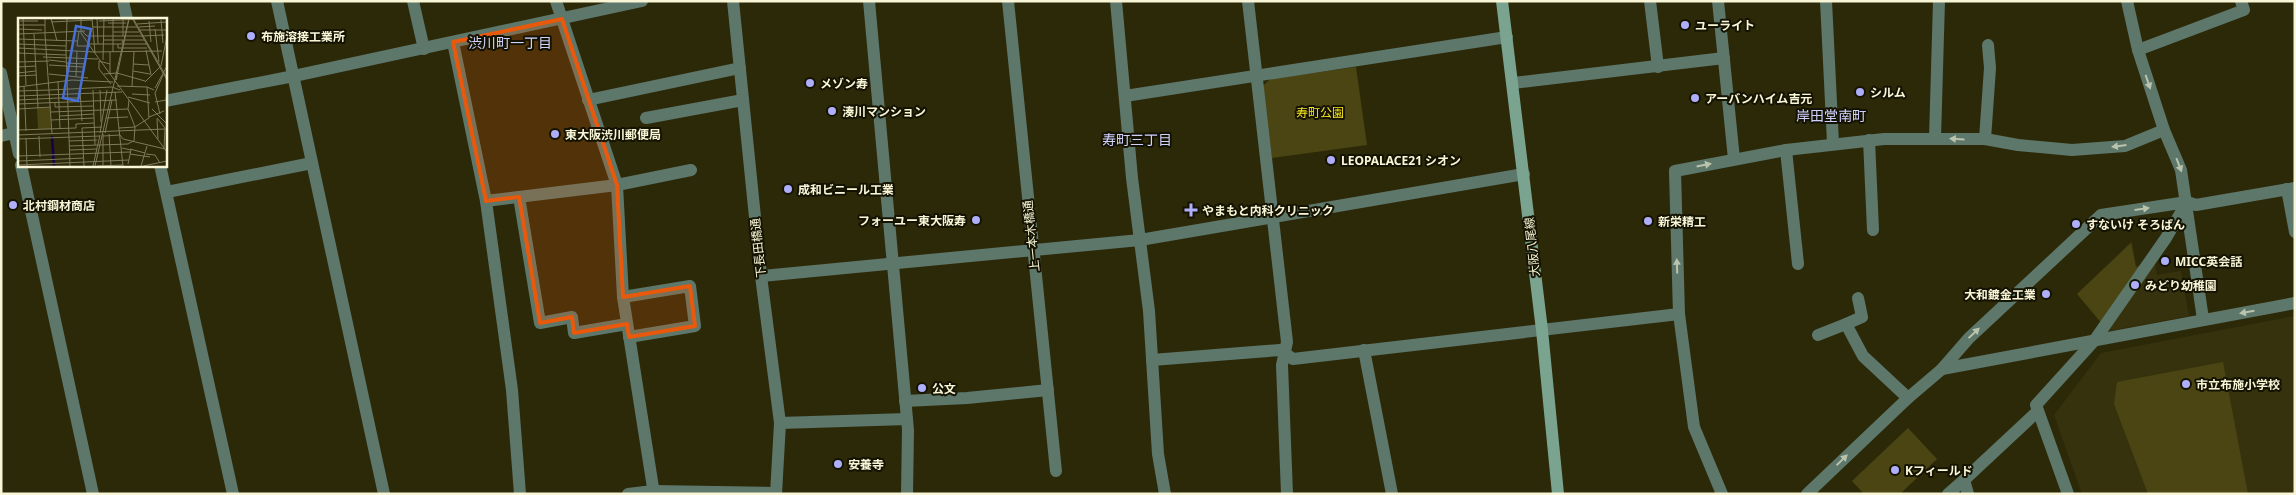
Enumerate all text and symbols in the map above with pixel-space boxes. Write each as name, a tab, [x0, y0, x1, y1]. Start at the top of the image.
place label: ユーライト	[1695, 17, 1755, 34]
inset map	[18, 18, 166, 166]
marker: ユーライト	[1679, 19, 1691, 31]
place label: 布施溶接工業所	[261, 28, 345, 45]
marker: 布施溶接工業所	[245, 30, 257, 42]
district label: 渋川町一丁目	[468, 33, 552, 52]
place label: メゾン寿	[820, 75, 868, 92]
one-way arrow	[2144, 75, 2152, 90]
marker: メゾン寿	[804, 77, 816, 89]
place label: シルム	[1870, 84, 1906, 101]
marker: シルム	[1854, 86, 1866, 98]
place label: アーバンハイム吉元	[1705, 90, 1812, 107]
marker: アーバンハイム吉元	[1689, 92, 1701, 104]
place label: 湊川マンション	[842, 103, 926, 120]
park label: 寿町公園	[1296, 104, 1344, 121]
marker: 湊川マンション	[826, 105, 838, 117]
district label: 岸田堂南町	[1796, 106, 1866, 125]
place label: 東大阪渋川郵便局	[565, 126, 661, 143]
marker: 東大阪渋川郵便局	[549, 128, 561, 140]
district label: 寿町三丁目	[1102, 130, 1172, 149]
one-way arrow	[1949, 135, 1965, 143]
one-way arrow	[2110, 142, 2126, 150]
place label: LEOPALACE21 シオン	[1341, 152, 1461, 169]
marker: LEOPALACE21 シオン	[1325, 154, 1337, 166]
one-way arrow	[2175, 158, 2183, 173]
one-way arrow	[1697, 161, 1712, 169]
place label: 成和ビニール工業	[798, 181, 894, 198]
marker: 成和ビニール工業	[782, 183, 794, 195]
place label: 北村鋼材商店	[23, 197, 95, 214]
marker: 北村鋼材商店	[7, 199, 19, 211]
street label: 上一本木橋通	[1019, 199, 1043, 273]
place label: やまもと内科クリニック	[1202, 202, 1334, 219]
marker: やまもと内科クリニック	[1184, 203, 1198, 217]
one-way arrow	[2135, 205, 2151, 213]
place label: フォーユー東大阪寿	[858, 212, 966, 229]
place label: 新栄精工	[1658, 213, 1706, 230]
marker: フォーユー東大阪寿	[970, 214, 982, 226]
marker: 新栄精工	[1642, 215, 1654, 227]
street label: 大阪八尾線	[1520, 216, 1544, 278]
place label: すないけ そろばん	[2086, 216, 2185, 233]
street label: 下長田橋通	[746, 217, 770, 279]
marker: すないけ そろばん	[2070, 218, 2082, 230]
place label: MICC英会話	[2175, 253, 2242, 270]
marker: MICC英会話	[2159, 255, 2171, 267]
one-way arrow	[1673, 257, 1681, 273]
place label: みどり幼稚園	[2145, 277, 2217, 294]
marker: みどり幼稚園	[2129, 279, 2141, 291]
place label: 大和鍍金工業	[1964, 286, 2036, 303]
marker: 大和鍍金工業	[2040, 288, 2052, 300]
one-way arrow	[2238, 308, 2254, 316]
one-way arrow	[1968, 327, 1980, 339]
place label: 市立布施小学校	[2196, 376, 2280, 393]
marker: 市立布施小学校	[2180, 378, 2192, 390]
place label: 公文	[932, 380, 956, 397]
marker: 公文	[916, 382, 928, 394]
one-way arrow	[1836, 454, 1848, 466]
place label: 安養寺	[848, 456, 884, 473]
marker: 安養寺	[832, 458, 844, 470]
place label: Kフィールド	[1905, 462, 1973, 479]
marker: Kフィールド	[1889, 464, 1901, 476]

